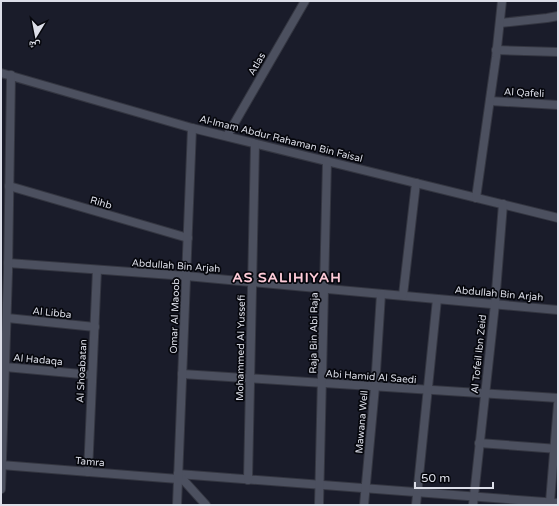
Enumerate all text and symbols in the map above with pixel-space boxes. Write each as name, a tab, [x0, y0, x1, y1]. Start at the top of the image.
north arrow	[16, 16, 56, 56]
text: ش	[27, 37, 41, 53]
street label: Atlas	[246, 50, 268, 77]
street label: Al Qafeli	[504, 86, 544, 100]
street label: Al-Imam Abdur Rahaman Bin Faisal	[198, 113, 364, 165]
street label: Rihb	[89, 194, 113, 212]
street label: Abdullah Bin Arjah	[131, 257, 221, 275]
district label: AS SALIHIYAH	[232, 269, 342, 286]
street label: Omar Al Maoob	[168, 278, 182, 354]
street label: Abdullah Bin Arjah	[454, 284, 544, 304]
street label: Raja Bin Abi Raja	[307, 292, 321, 374]
street label: Mohammed Al Yussefi	[234, 295, 248, 401]
street label: Al Libba	[32, 305, 72, 321]
street label: Al Tofeil Ibn Zeid	[469, 314, 489, 394]
street label: Al Shoabatan	[74, 339, 90, 403]
street label: Al Hadaqa	[13, 352, 63, 368]
street label: Abi Hamid Al Saedi	[325, 368, 417, 386]
street label: Mawana Well	[353, 390, 371, 454]
street label: Tamra	[75, 455, 105, 469]
scale bar	[415, 464, 493, 490]
text: 50 m	[421, 471, 450, 485]

